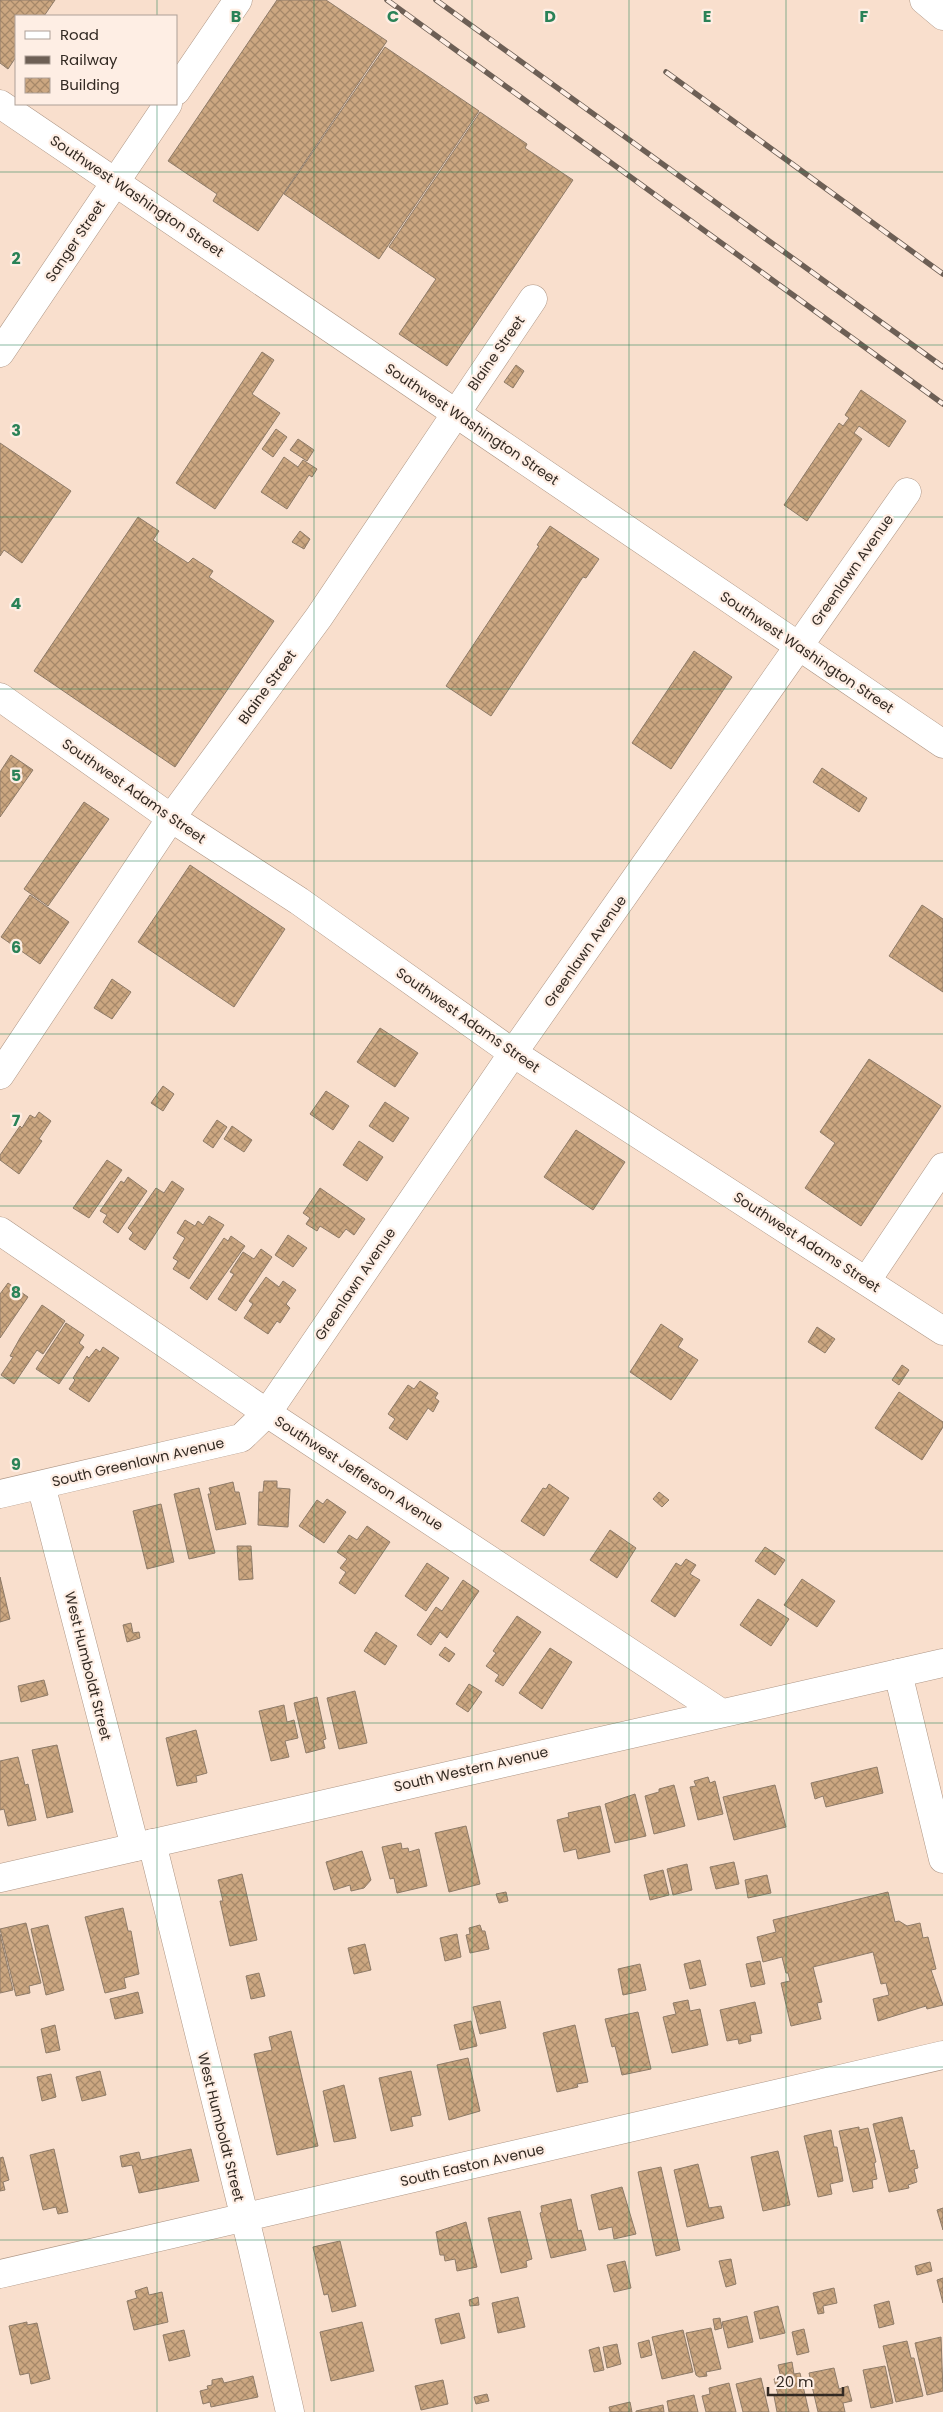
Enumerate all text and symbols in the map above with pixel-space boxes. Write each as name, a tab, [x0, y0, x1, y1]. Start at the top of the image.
text: B	[231, 5, 241, 28]
text: C	[387, 5, 399, 28]
text: D	[544, 5, 556, 28]
text: E	[703, 5, 711, 28]
text: F	[860, 5, 869, 28]
legend	[15, 15, 178, 105]
text: Road	[60, 24, 99, 45]
text: Railway	[60, 49, 118, 70]
text: Building	[60, 74, 120, 95]
street label: Southwest Washington Street	[46, 130, 228, 262]
street label: Sanger Street	[40, 196, 110, 286]
text: 2	[11, 247, 21, 270]
street label: Blaine Street	[463, 312, 529, 394]
street label: Southwest Washington Street	[381, 358, 563, 490]
text: 3	[11, 419, 21, 442]
street label: Greenlawn Avenue	[806, 510, 898, 630]
street label: Southwest Washington Street	[716, 586, 898, 718]
text: 4	[11, 592, 22, 615]
street label: Blaine Street	[233, 646, 301, 728]
street label: Southwest Adams Street	[58, 734, 210, 848]
text: 5	[11, 764, 21, 787]
street label: Greenlawn Avenue	[539, 891, 631, 1011]
text: 6	[11, 936, 21, 959]
street label: Southwest Adams Street	[392, 963, 544, 1077]
text: 7	[12, 1109, 21, 1132]
street label: Southwest Adams Street	[730, 1187, 884, 1297]
street label: Greenlawn Avenue	[310, 1223, 400, 1344]
text: 8	[11, 1281, 21, 1304]
street label: Southwest Jefferson Avenue	[271, 1411, 447, 1535]
street label: South Greenlawn Avenue	[50, 1432, 226, 1492]
text: 9	[11, 1453, 21, 1476]
street label: West Humboldt Street	[60, 1589, 116, 1743]
street label: South Western Avenue	[392, 1741, 550, 1796]
street label: West Humboldt Street	[193, 2050, 249, 2204]
street label: South Easton Avenue	[398, 2139, 546, 2191]
scale bar	[768, 2364, 843, 2396]
text: 20 m	[776, 2371, 814, 2392]

